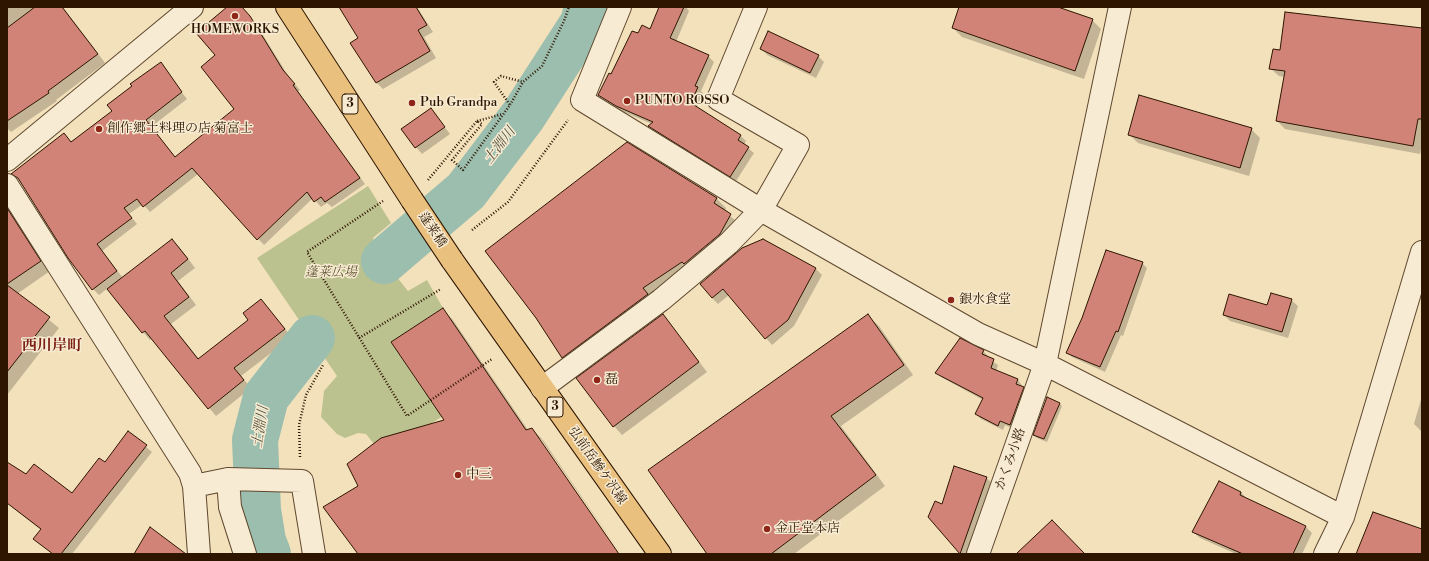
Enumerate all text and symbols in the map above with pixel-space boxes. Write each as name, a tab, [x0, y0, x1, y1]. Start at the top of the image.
marker: HOMEWORKS	[230, 11, 240, 21]
place label: HOMEWORKS	[191, 22, 279, 38]
place label: PUNTO ROSSO	[635, 93, 729, 109]
road number: 3	[342, 94, 358, 114]
place label: Pub Grandpa	[420, 95, 497, 111]
marker: PUNTO ROSSO	[622, 96, 632, 106]
marker: Pub Grandpa	[407, 98, 417, 108]
place label: 創作郷土料理の店 菊富士	[107, 121, 253, 137]
marker: 創作郷土料理の店 菊富士	[94, 124, 104, 134]
water label: 土淵川	[481, 124, 519, 168]
street label: 蓬莱橋	[415, 209, 449, 251]
park label: 蓬莱広場	[305, 265, 357, 281]
place label: 銀水食堂	[959, 292, 1011, 308]
marker: 銀水食堂	[946, 295, 956, 305]
district label: 西川岸町	[22, 337, 82, 355]
place label: 磊	[605, 372, 618, 388]
marker: 磊	[592, 375, 602, 385]
road number: 3	[547, 397, 563, 417]
water label: 土淵川	[249, 405, 273, 449]
street label: 弘前岳鰺ケ沢線	[565, 424, 629, 508]
street label: かくみ小路	[993, 426, 1029, 492]
place label: 中三	[466, 467, 492, 483]
marker: 中三	[453, 470, 463, 480]
place label: 金正堂本店	[775, 521, 840, 537]
marker: 金正堂本店	[762, 524, 772, 534]

